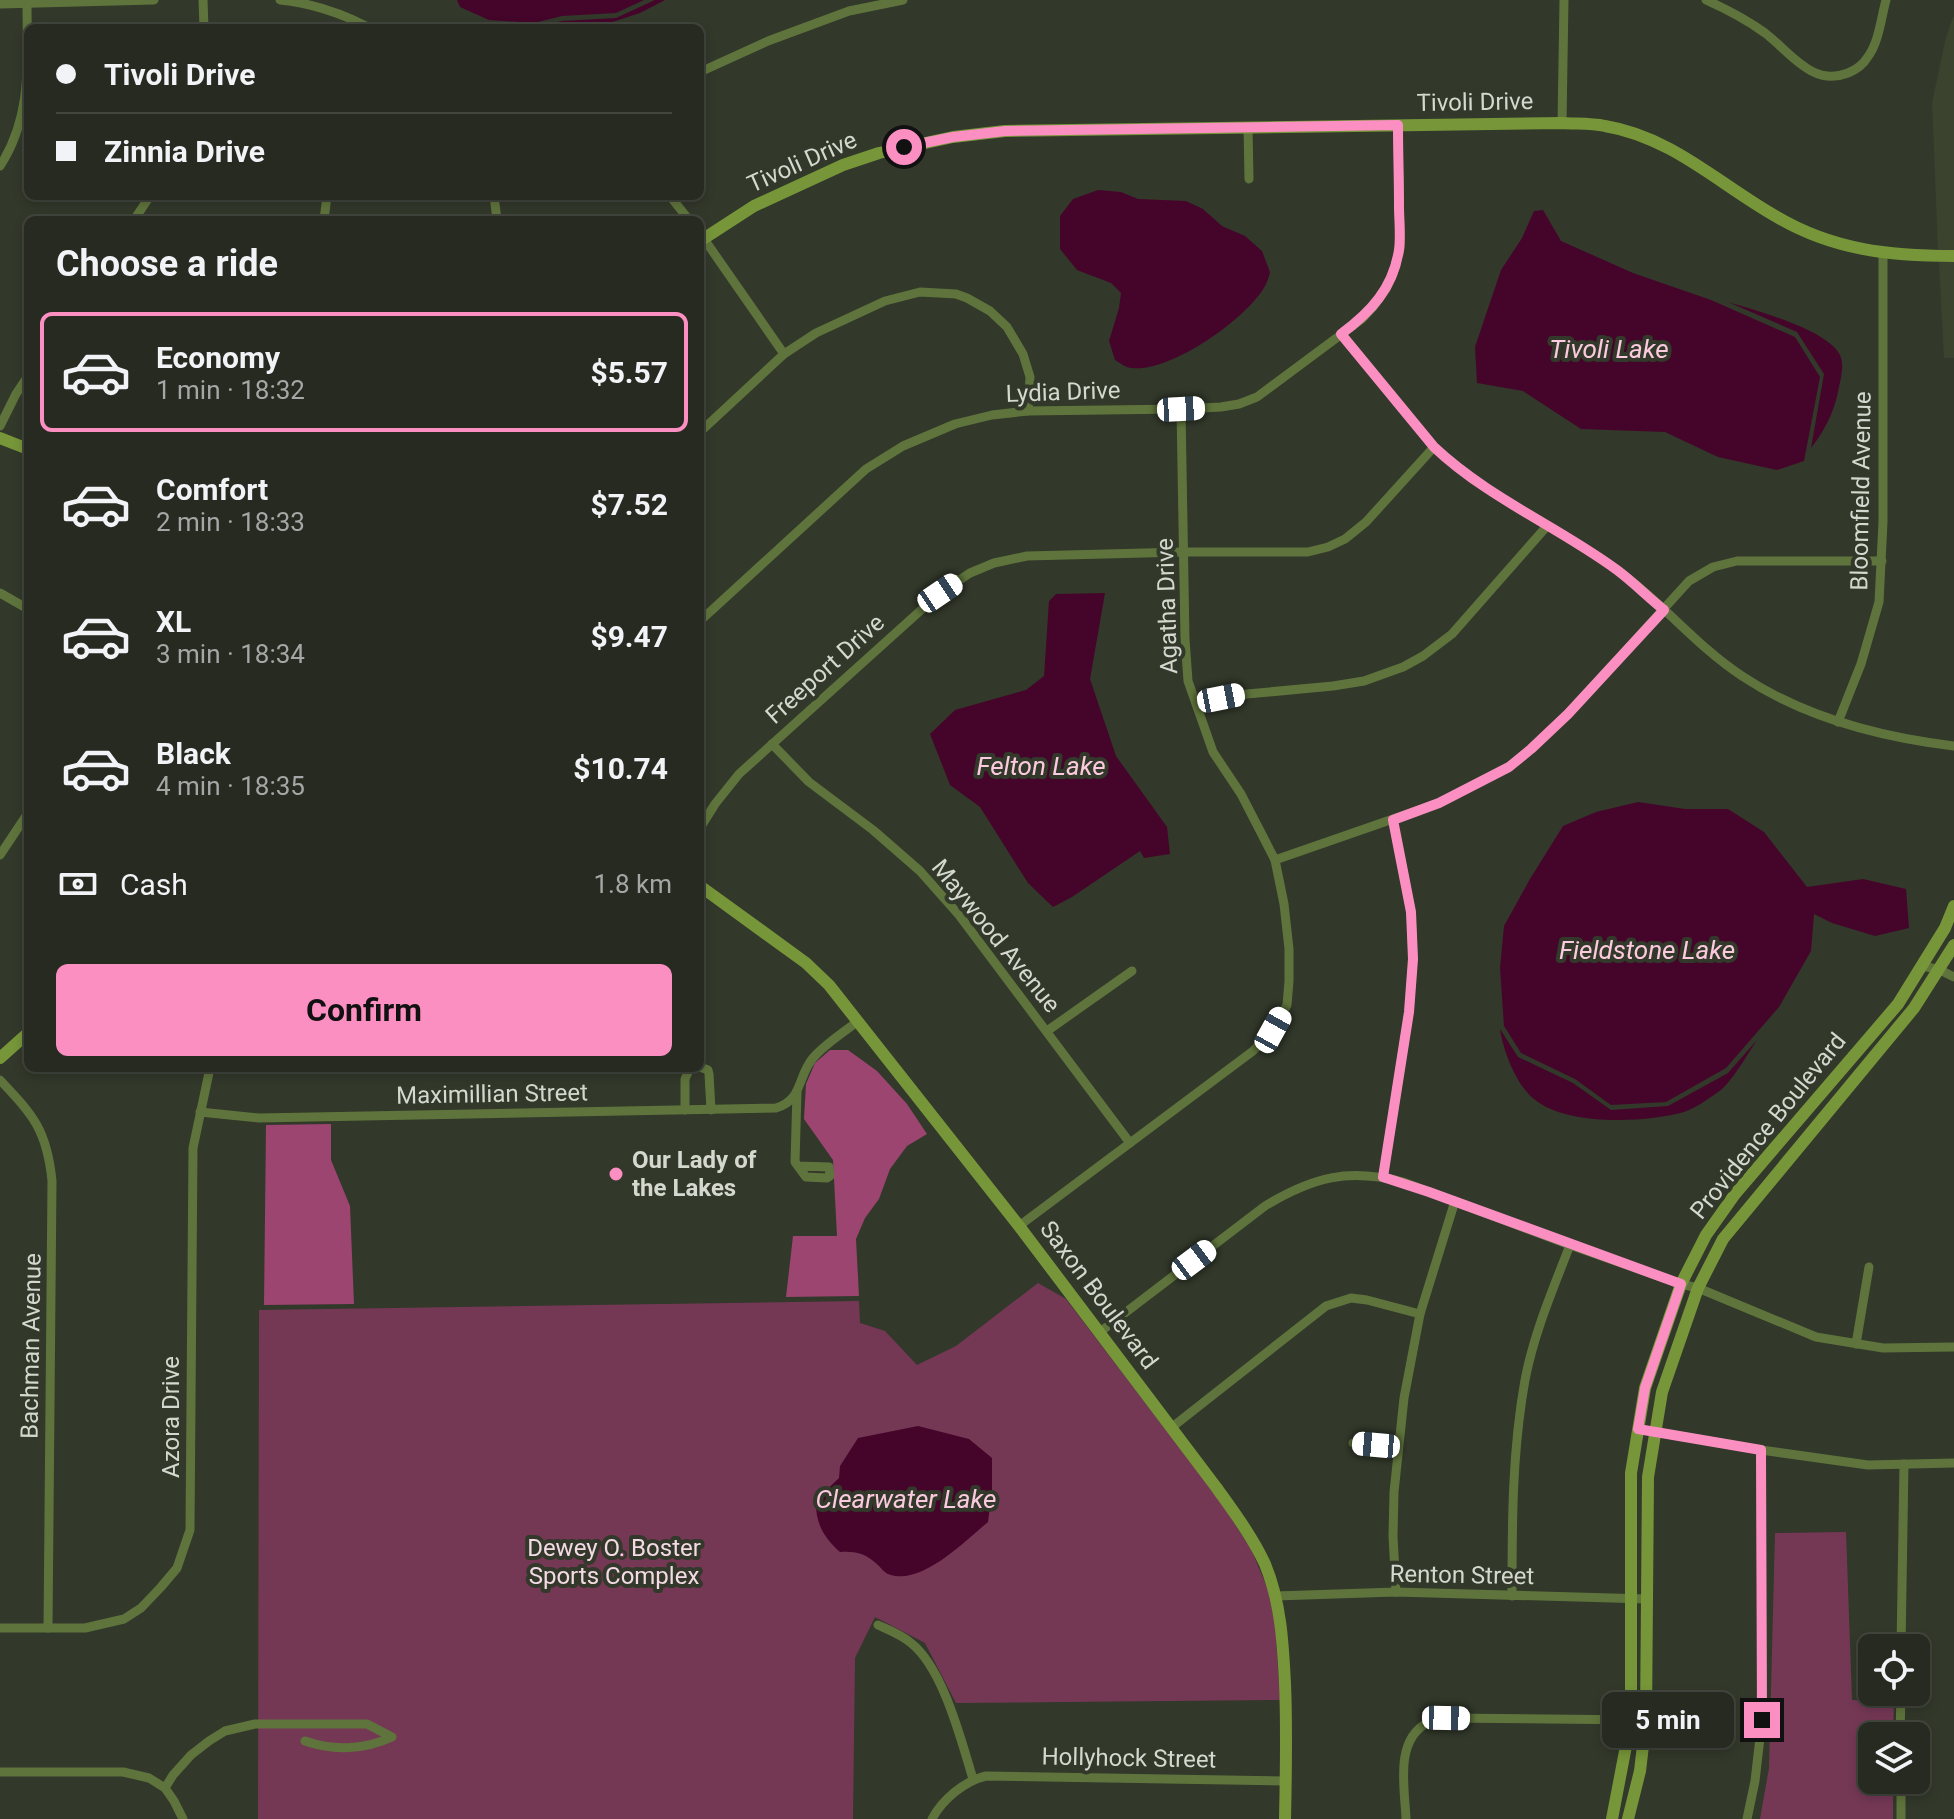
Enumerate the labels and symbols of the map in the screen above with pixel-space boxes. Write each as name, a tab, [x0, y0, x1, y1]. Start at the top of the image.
street label: Tivoli Drive	[1416, 87, 1534, 117]
street label: Tivoli Drive	[743, 125, 861, 199]
route start	[886, 129, 922, 165]
water label: Tivoli Lake	[1549, 334, 1669, 364]
street label: Lydia Drive	[1005, 376, 1121, 408]
street label: Bloomfield Avenue	[1845, 391, 1877, 591]
car	[1156, 396, 1206, 422]
street label: Agatha Drive	[1151, 537, 1183, 675]
car	[913, 570, 967, 616]
street label: Freeport Drive	[760, 608, 890, 730]
car	[1195, 682, 1247, 714]
water label: Felton Lake	[976, 751, 1106, 781]
street label: Maywood Avenue	[926, 854, 1066, 1018]
water label: Fieldstone Lake	[1559, 935, 1735, 965]
car	[1251, 1003, 1295, 1057]
street label: Providence Boulevard	[1684, 1027, 1852, 1225]
street label: Maximillian Street	[396, 1078, 588, 1110]
place label: Our Lady of the Lakes	[632, 1146, 757, 1202]
marker: Our Lady of the Lakes	[607, 1165, 625, 1183]
street label: Saxon Boulevard	[1034, 1215, 1164, 1375]
car	[1168, 1236, 1220, 1284]
street label: Bachman Avenue	[15, 1253, 47, 1439]
street label: Azora Drive	[157, 1356, 185, 1478]
car	[1351, 1431, 1401, 1459]
water label: Clearwater Lake	[816, 1484, 996, 1514]
park label: Dewey O. Boster Sports Complex	[527, 1534, 701, 1590]
street label: Renton Street	[1389, 1560, 1535, 1590]
callout: 5 min	[1602, 1692, 1734, 1748]
route end	[1744, 1702, 1780, 1738]
car	[1422, 1706, 1470, 1730]
street label: Hollyhock Street	[1041, 1742, 1217, 1774]

